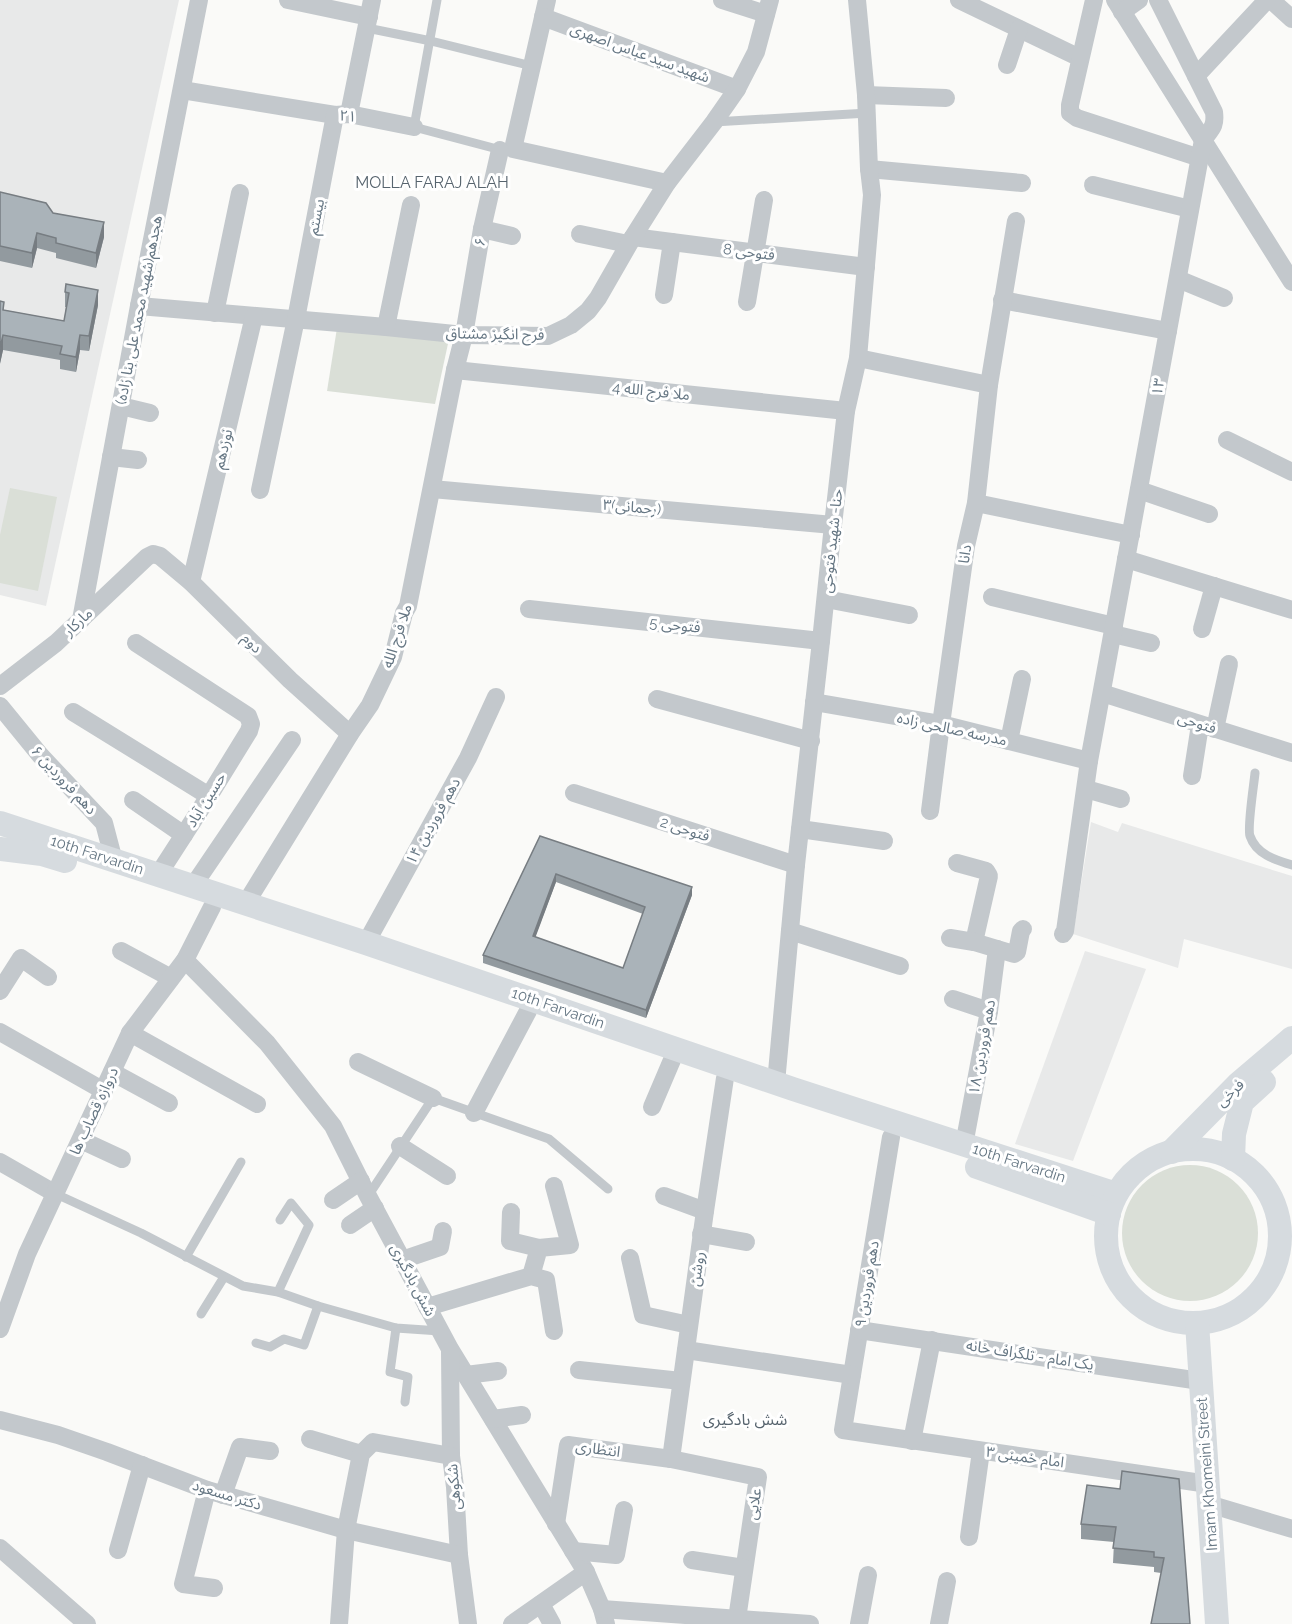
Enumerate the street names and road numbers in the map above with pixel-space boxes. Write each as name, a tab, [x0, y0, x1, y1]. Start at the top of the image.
street label: شهید سید عباس اصهری	[568, 19, 712, 87]
street label: ۲۱	[339, 106, 357, 126]
street label: بیستم	[304, 197, 330, 237]
street label: هجدهم(شهید محمد علی بنا زاده)	[112, 214, 168, 406]
street label: ۶	[470, 236, 490, 248]
street label: فتوحی 8	[722, 240, 776, 264]
street label: فرح انگیز مشتاق	[445, 324, 545, 347]
street label: ۱۳	[1148, 377, 1168, 397]
street label: 4 ملا فرج الله	[611, 378, 691, 407]
street label: نوزدهم	[210, 427, 238, 471]
street label: حنا- شهید فتوحی	[818, 488, 846, 594]
street label: ۳(رحمانی)	[602, 495, 662, 519]
street label: دانا	[955, 543, 975, 565]
street label: ملا فرج الله	[378, 602, 419, 671]
street label: مارکار	[59, 604, 96, 641]
street label: فتوحی 5	[649, 613, 702, 637]
street label: دوم	[237, 629, 266, 658]
street label: فتوحی	[1176, 708, 1219, 738]
street label: مدرسه صالحی زاده	[895, 709, 1009, 749]
street label: دهم فروردین ۶	[26, 742, 100, 819]
street label: حسین آباد	[182, 769, 230, 831]
street label: دهم فروردین ۱۴	[402, 775, 466, 868]
street label: فتوحی 2	[658, 813, 712, 846]
street label: 10th Farvardin	[48, 831, 146, 879]
street label: 10th Farvardin	[509, 984, 607, 1032]
street label: دهم فروردین ۱۸	[965, 998, 1001, 1096]
street label: دروازه قصاب ها	[66, 1064, 122, 1158]
street label: فرخی	[1212, 1075, 1248, 1110]
street label: 10th Farvardin	[970, 1139, 1068, 1187]
street label: دهم فروردین ۹	[851, 1239, 885, 1329]
street label: شش بادگیری	[386, 1241, 440, 1319]
street label: روشن	[686, 1250, 708, 1288]
street label: یک امام - تلگراف خانه	[965, 1336, 1095, 1376]
street label: Imam Khomeini Street	[1193, 1397, 1221, 1551]
street label: انتظاری	[574, 1437, 622, 1461]
street label: امام خمینی ۳	[985, 1443, 1065, 1473]
street label: شکوهی	[443, 1463, 465, 1511]
street label: دکتر مسعود	[190, 1476, 264, 1514]
street label: علایی	[743, 1486, 765, 1521]

